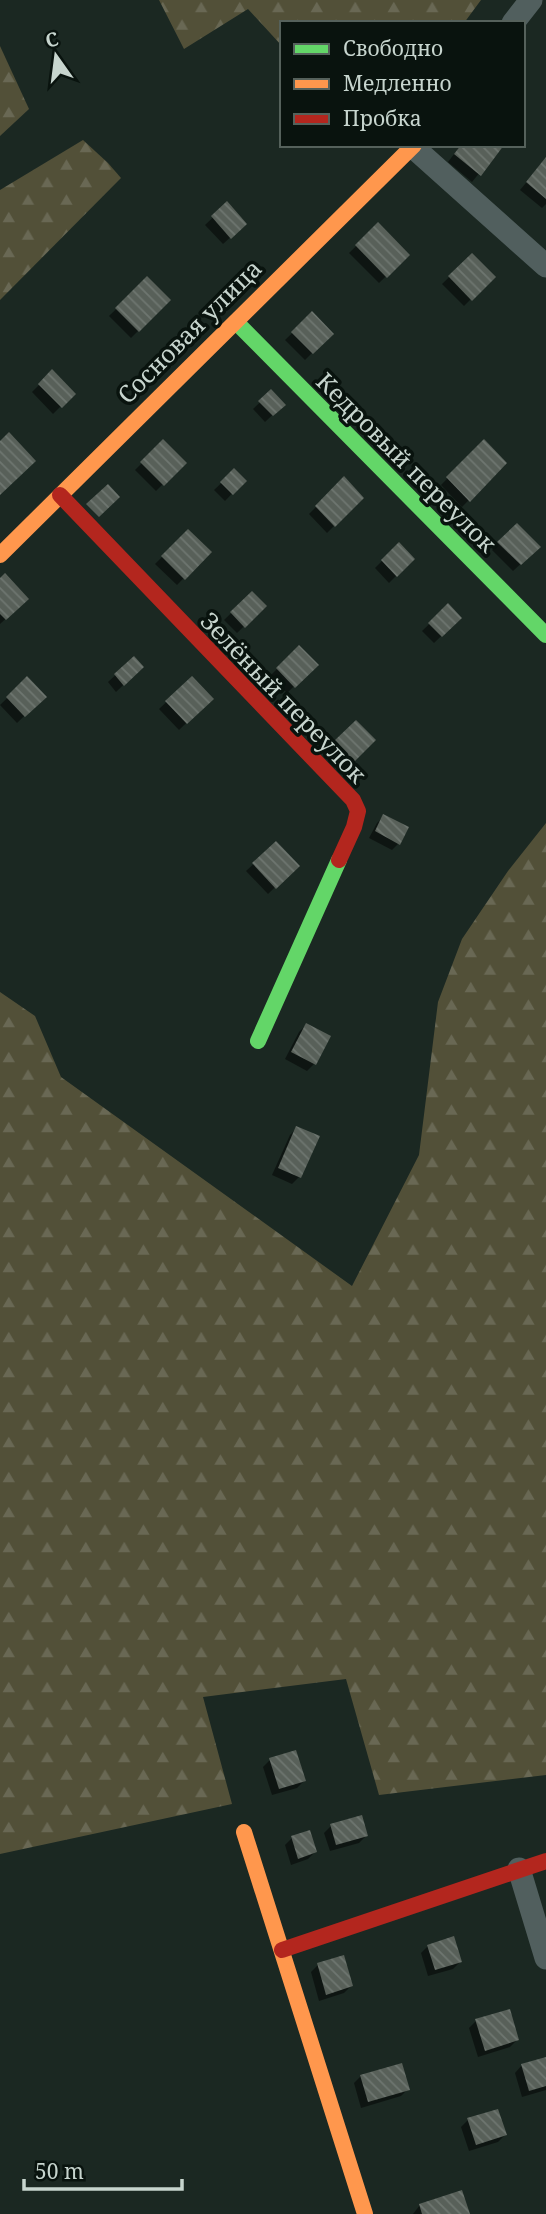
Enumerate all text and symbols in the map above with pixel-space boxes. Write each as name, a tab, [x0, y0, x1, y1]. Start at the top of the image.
north arrow	[21, 21, 91, 91]
legend	[280, 21, 525, 147]
text: С	[43, 25, 61, 54]
text: Свободно	[343, 34, 443, 62]
text: Медленно	[343, 69, 452, 97]
text: Пробка	[343, 104, 422, 132]
street label: Сосновая улица	[110, 252, 268, 410]
street label: Кедровый переулок	[310, 365, 505, 560]
street label: Зелёный переулок	[194, 604, 375, 790]
scale bar	[24, 2148, 182, 2192]
text: 50 m	[35, 2157, 84, 2185]

